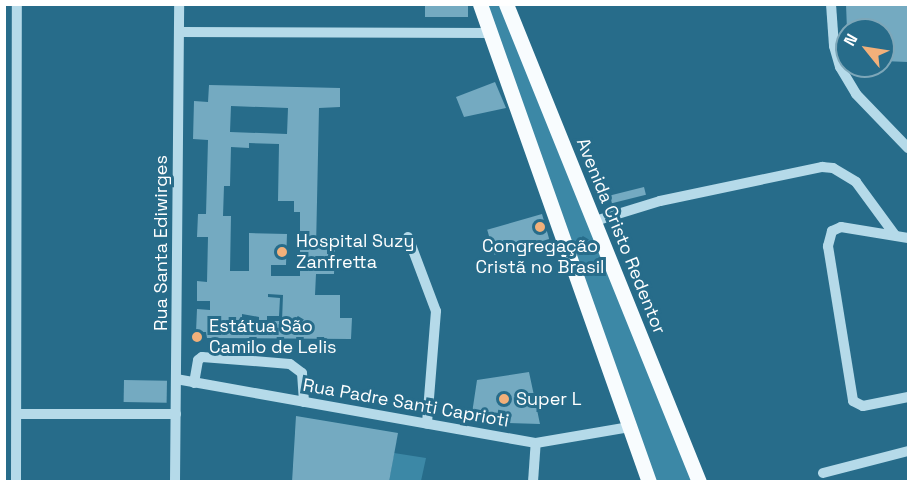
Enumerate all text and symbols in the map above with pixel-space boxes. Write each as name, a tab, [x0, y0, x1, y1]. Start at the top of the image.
north arrow	[835, 18, 895, 78]
text: N	[839, 30, 862, 50]
street label: Avenida Cristo Redentor	[572, 135, 670, 337]
street label: Rua Santa Ediwirges	[150, 155, 172, 331]
marker: Congregação Cristã no Brasil	[533, 220, 547, 234]
place label: Hospital Suzy Zanfretta	[296, 231, 414, 274]
place label: Congregação Cristã no Brasil	[476, 236, 604, 278]
marker: Hospital Suzy Zanfretta	[273, 243, 291, 261]
place label: Estátua São Camilo de Lelis	[209, 316, 337, 358]
marker: Estátua São Camilo de Lelis	[190, 330, 204, 344]
street label: Rua Padre Santi Caprioti	[301, 374, 511, 432]
place label: Super L	[516, 388, 582, 410]
marker: Super L	[497, 392, 511, 406]

